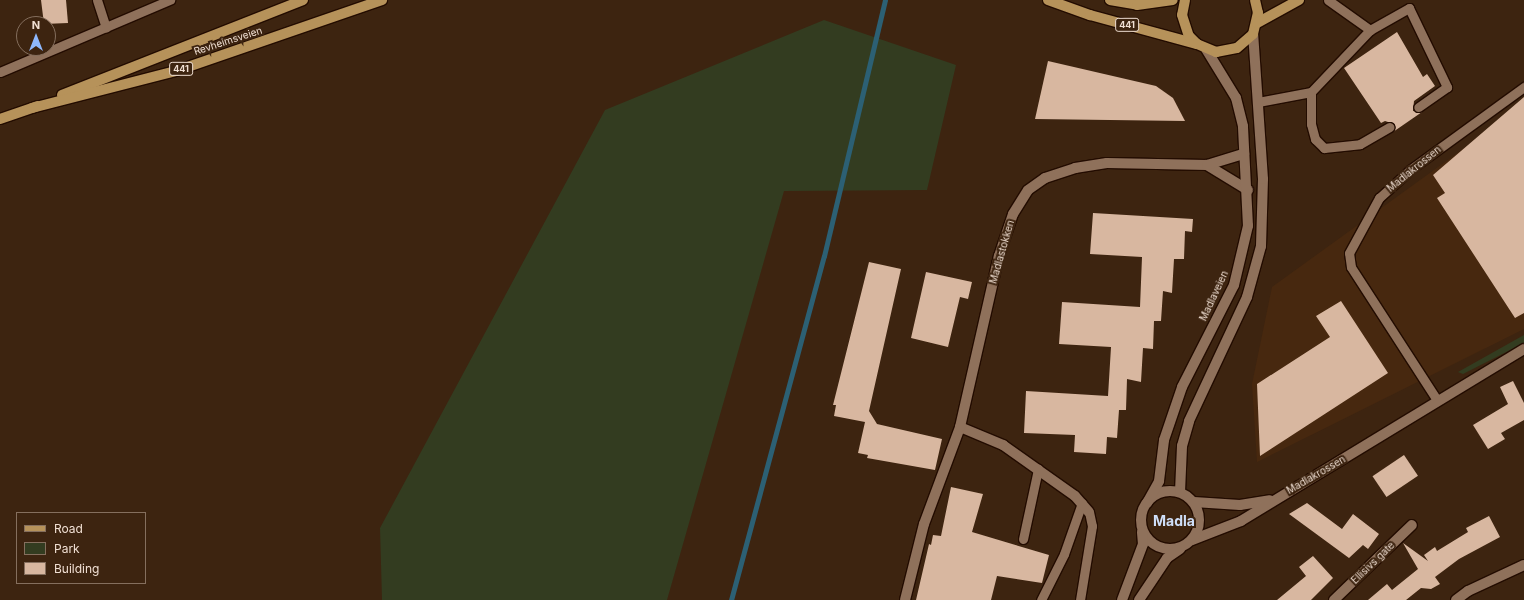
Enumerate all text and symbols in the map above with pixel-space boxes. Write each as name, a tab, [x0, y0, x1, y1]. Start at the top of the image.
north arrow	[16, 16, 56, 56]
text: N	[32, 18, 40, 32]
road number: 441	[1115, 18, 1139, 32]
street label: Revheimsveien	[192, 24, 264, 58]
road number: 441	[169, 62, 193, 76]
street label: Madlakrossen	[1385, 144, 1443, 194]
street label: Madlastokken	[987, 219, 1017, 285]
street label: Madlaveien	[1197, 269, 1231, 323]
street label: Madlakrossen	[1284, 453, 1348, 497]
legend	[16, 512, 146, 584]
district label: Madla	[1153, 513, 1195, 529]
text: Road	[54, 521, 83, 536]
street label: Ellisivs gate	[1349, 539, 1397, 587]
text: Park	[54, 541, 80, 556]
text: Building	[54, 561, 99, 576]

